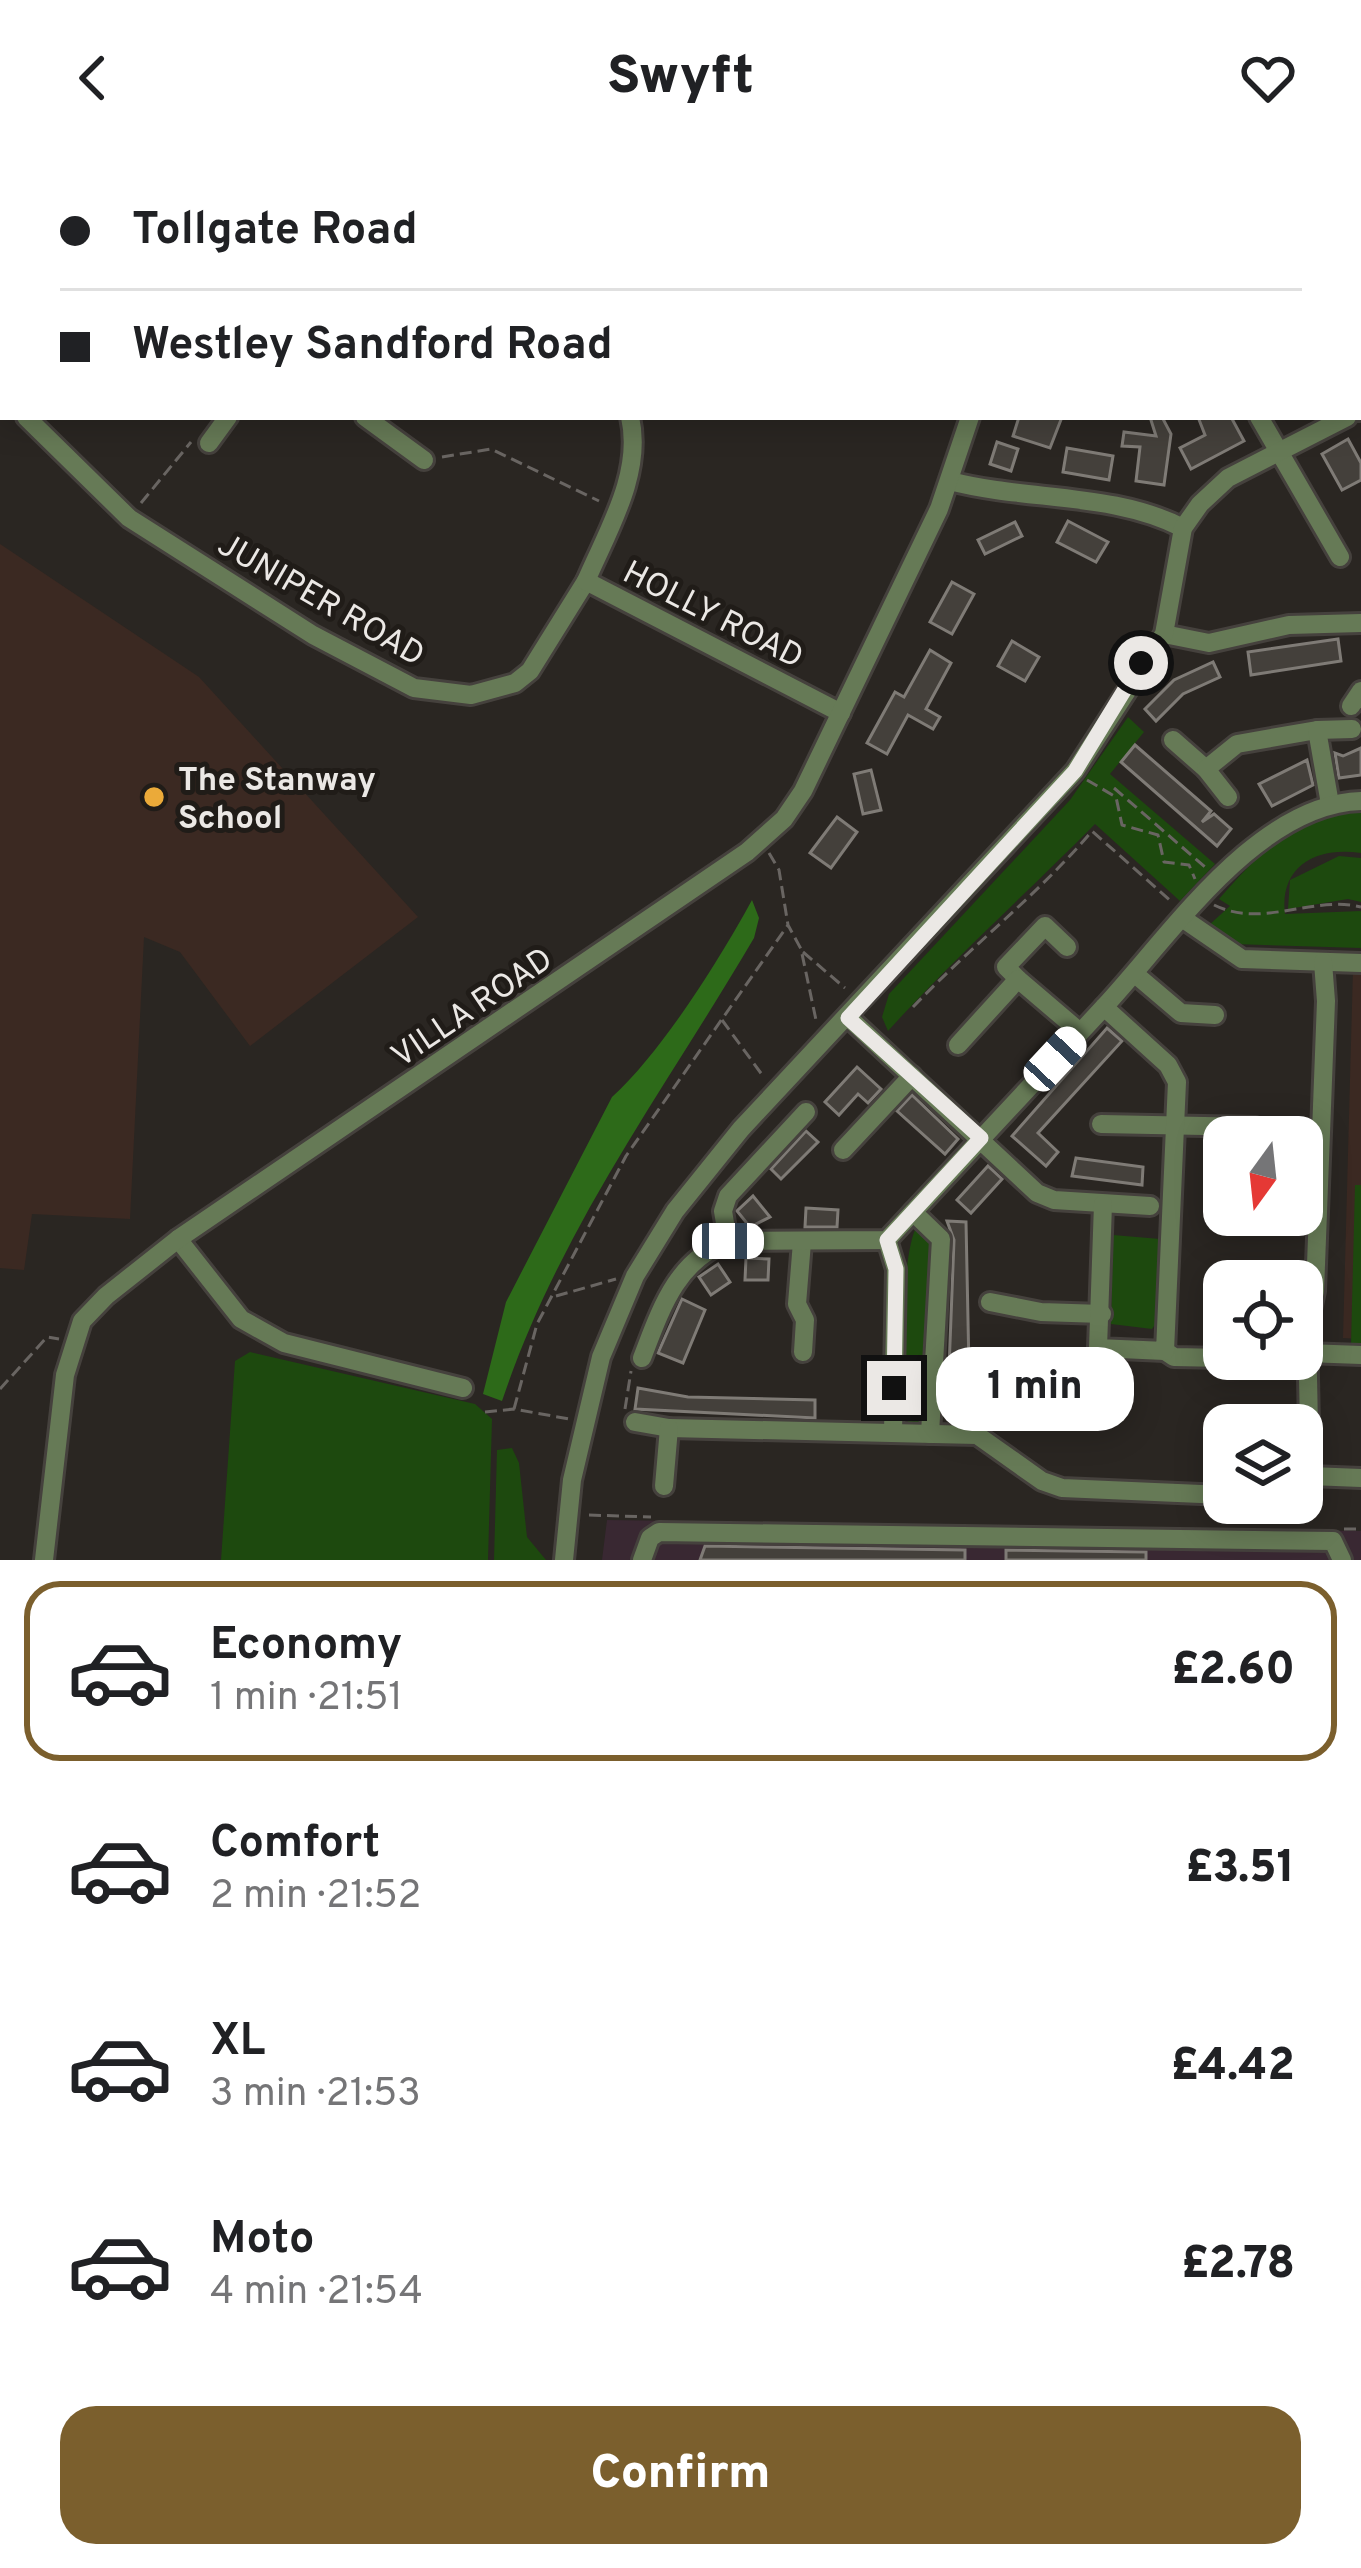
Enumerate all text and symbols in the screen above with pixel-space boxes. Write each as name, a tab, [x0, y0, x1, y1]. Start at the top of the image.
text: Swyft	[607, 44, 754, 113]
icon: back	[60, 45, 126, 111]
icon: heart	[1235, 45, 1301, 111]
text: Tollgate Road	[132, 203, 418, 260]
text: Westley Sandford Road	[132, 318, 613, 375]
street label: JUNIPER ROAD	[209, 525, 431, 678]
street label: HOLLY ROAD	[615, 553, 810, 680]
route start	[1114, 636, 1168, 690]
place label: The Stanway School	[178, 761, 376, 841]
marker: The Stanway School	[141, 784, 167, 810]
street label: VILLA ROAD	[384, 940, 562, 1079]
car	[1017, 1020, 1093, 1098]
north arrow	[1203, 1116, 1323, 1236]
map controls	[1203, 1116, 1323, 1524]
car	[692, 1223, 764, 1259]
button: locate	[1203, 1260, 1323, 1380]
callout: 1 min	[936, 1346, 1134, 1430]
route end	[867, 1361, 921, 1415]
text: 1 min	[987, 1364, 1083, 1413]
button: layers	[1203, 1404, 1323, 1524]
icon: car	[66, 1617, 174, 1725]
text: Economy	[210, 1618, 402, 1675]
text: £2.60	[1171, 1643, 1295, 1700]
text: 1 min · 21:51	[210, 1675, 403, 1724]
icon: car	[66, 1815, 174, 1923]
text: Comfort	[210, 1816, 380, 1873]
text: £3.51	[1185, 1841, 1295, 1898]
text: 2 min · 21:52	[210, 1873, 421, 1922]
icon: car	[66, 2013, 174, 2121]
text: XL	[210, 2014, 265, 2071]
text: £4.42	[1171, 2039, 1295, 2096]
text: 3 min · 21:53	[210, 2071, 421, 2120]
icon: car	[66, 2211, 174, 2319]
text: Moto	[210, 2212, 314, 2269]
text: £2.78	[1181, 2237, 1295, 2294]
text: 4 min · 21:54	[210, 2269, 423, 2318]
button: Confirm	[60, 2406, 1301, 2544]

